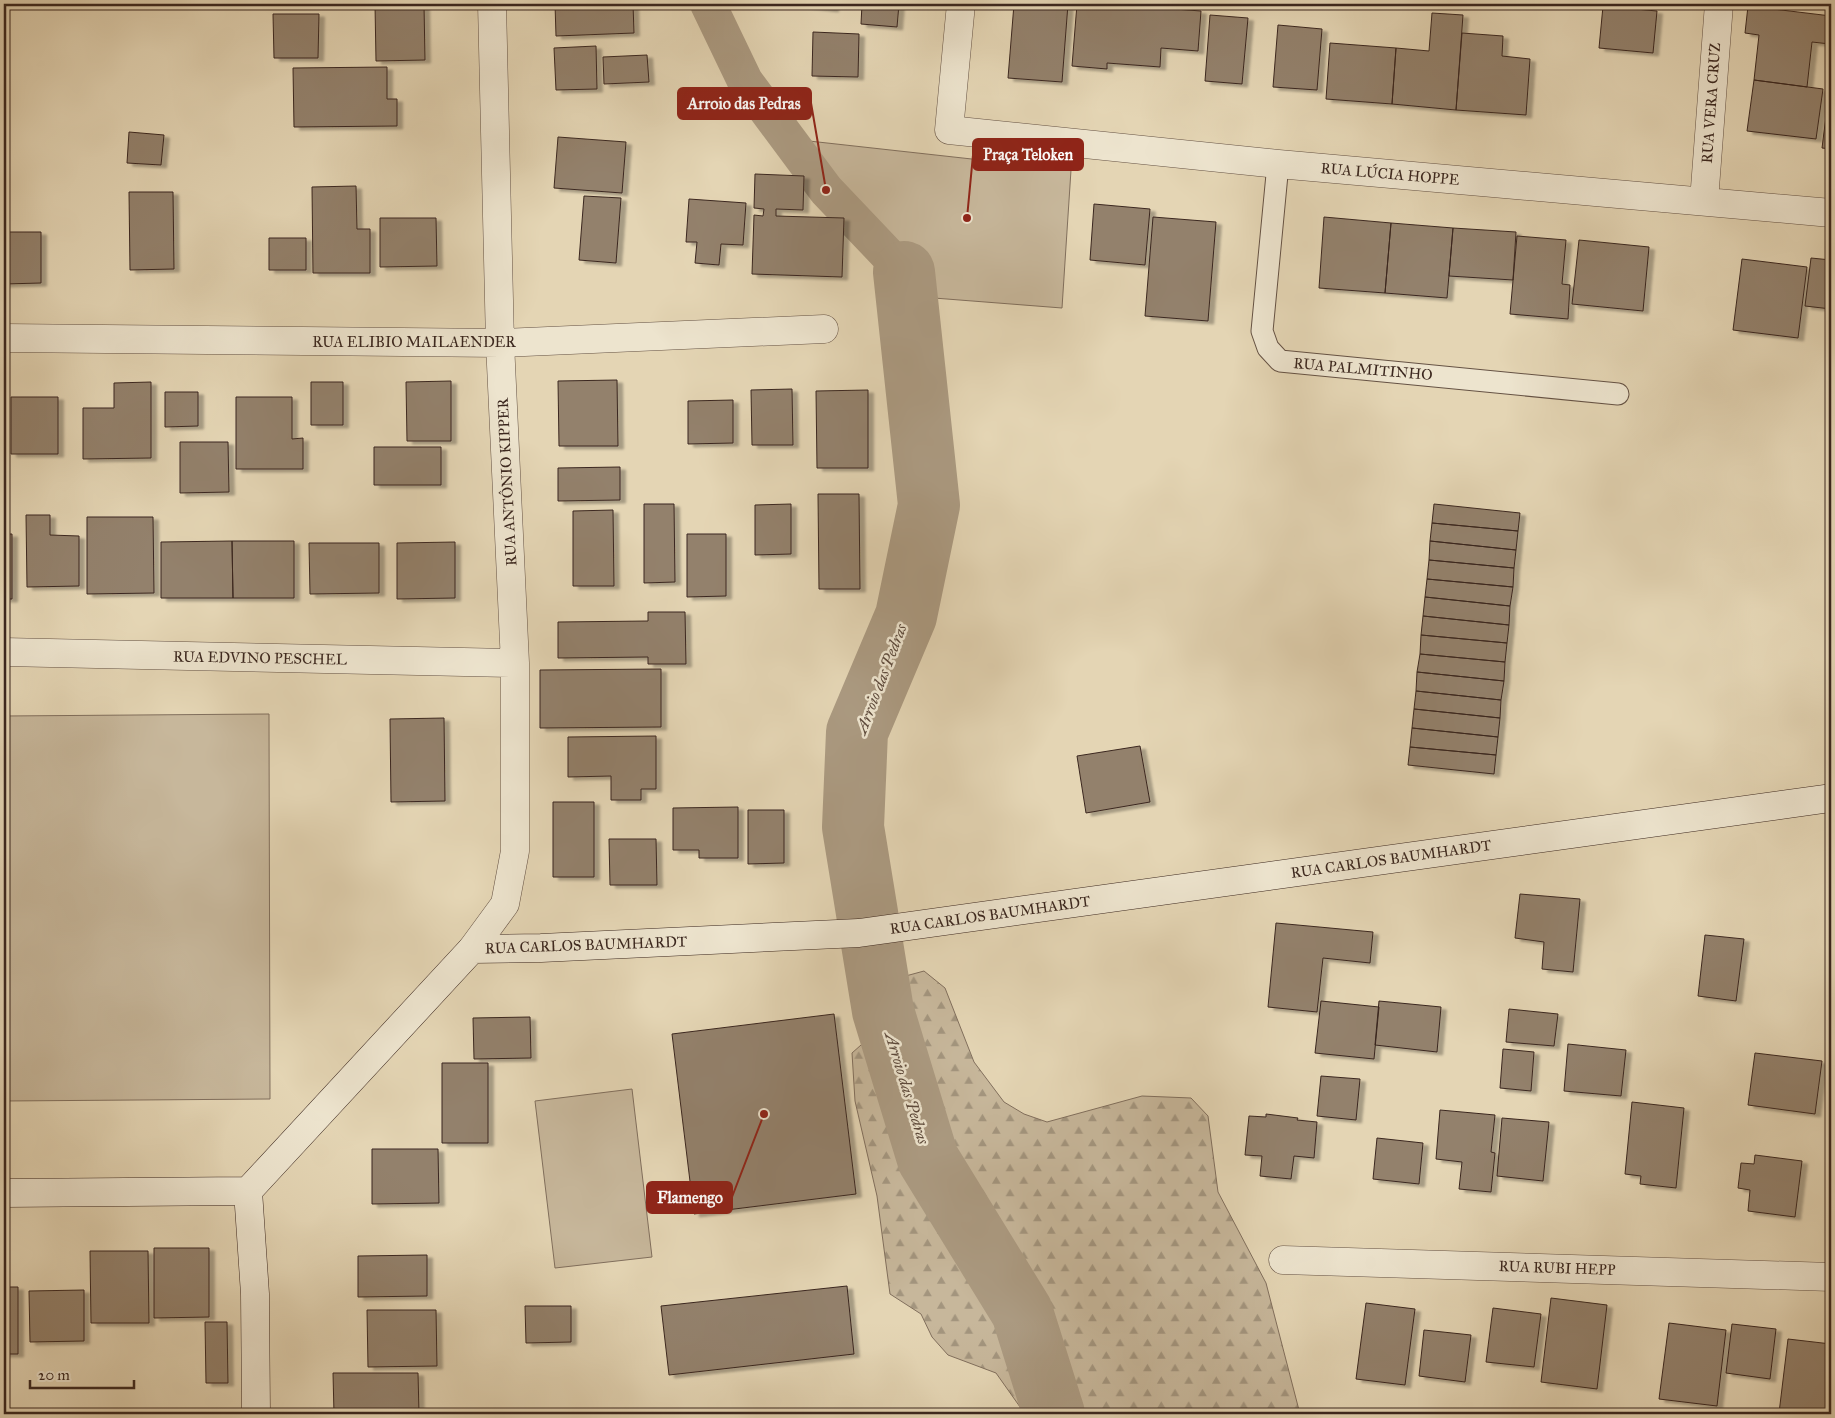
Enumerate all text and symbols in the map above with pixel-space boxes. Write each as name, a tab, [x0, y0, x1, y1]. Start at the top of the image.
street label: RUA VERA CRUZ	[1698, 42, 1724, 164]
callout: Arroio das Pedras	[678, 88, 811, 119]
text: Arroio das Pedras	[687, 94, 801, 113]
callout: Praça Teloken	[973, 139, 1083, 170]
text: Praça Teloken	[983, 145, 1073, 165]
street label: RUA LÚCIA HOPPE	[1320, 158, 1460, 189]
street label: RUA ELIBIO MAILAENDER	[312, 333, 516, 351]
street label: RUA PALMITINHO	[1293, 354, 1433, 384]
street label: RUA ANTÔNIO KIPPER	[494, 397, 520, 566]
water label: Arroio das Pedras	[851, 621, 911, 739]
street label: RUA EDVINO PESCHEL	[173, 647, 347, 669]
street label: RUA CARLOS BAUMHARDT	[1290, 836, 1492, 882]
street label: RUA CARLOS BAUMHARDT	[889, 892, 1091, 938]
street label: RUA CARLOS BAUMHARDT	[485, 932, 687, 958]
water label: Arroio das Pedras	[880, 1028, 933, 1147]
callout: Flamengo	[647, 1182, 732, 1213]
text: Flamengo	[657, 1188, 723, 1208]
street label: RUA RUBI HEPP	[1498, 1257, 1616, 1279]
scale bar	[30, 1358, 134, 1390]
text: 20 m	[38, 1366, 70, 1384]

